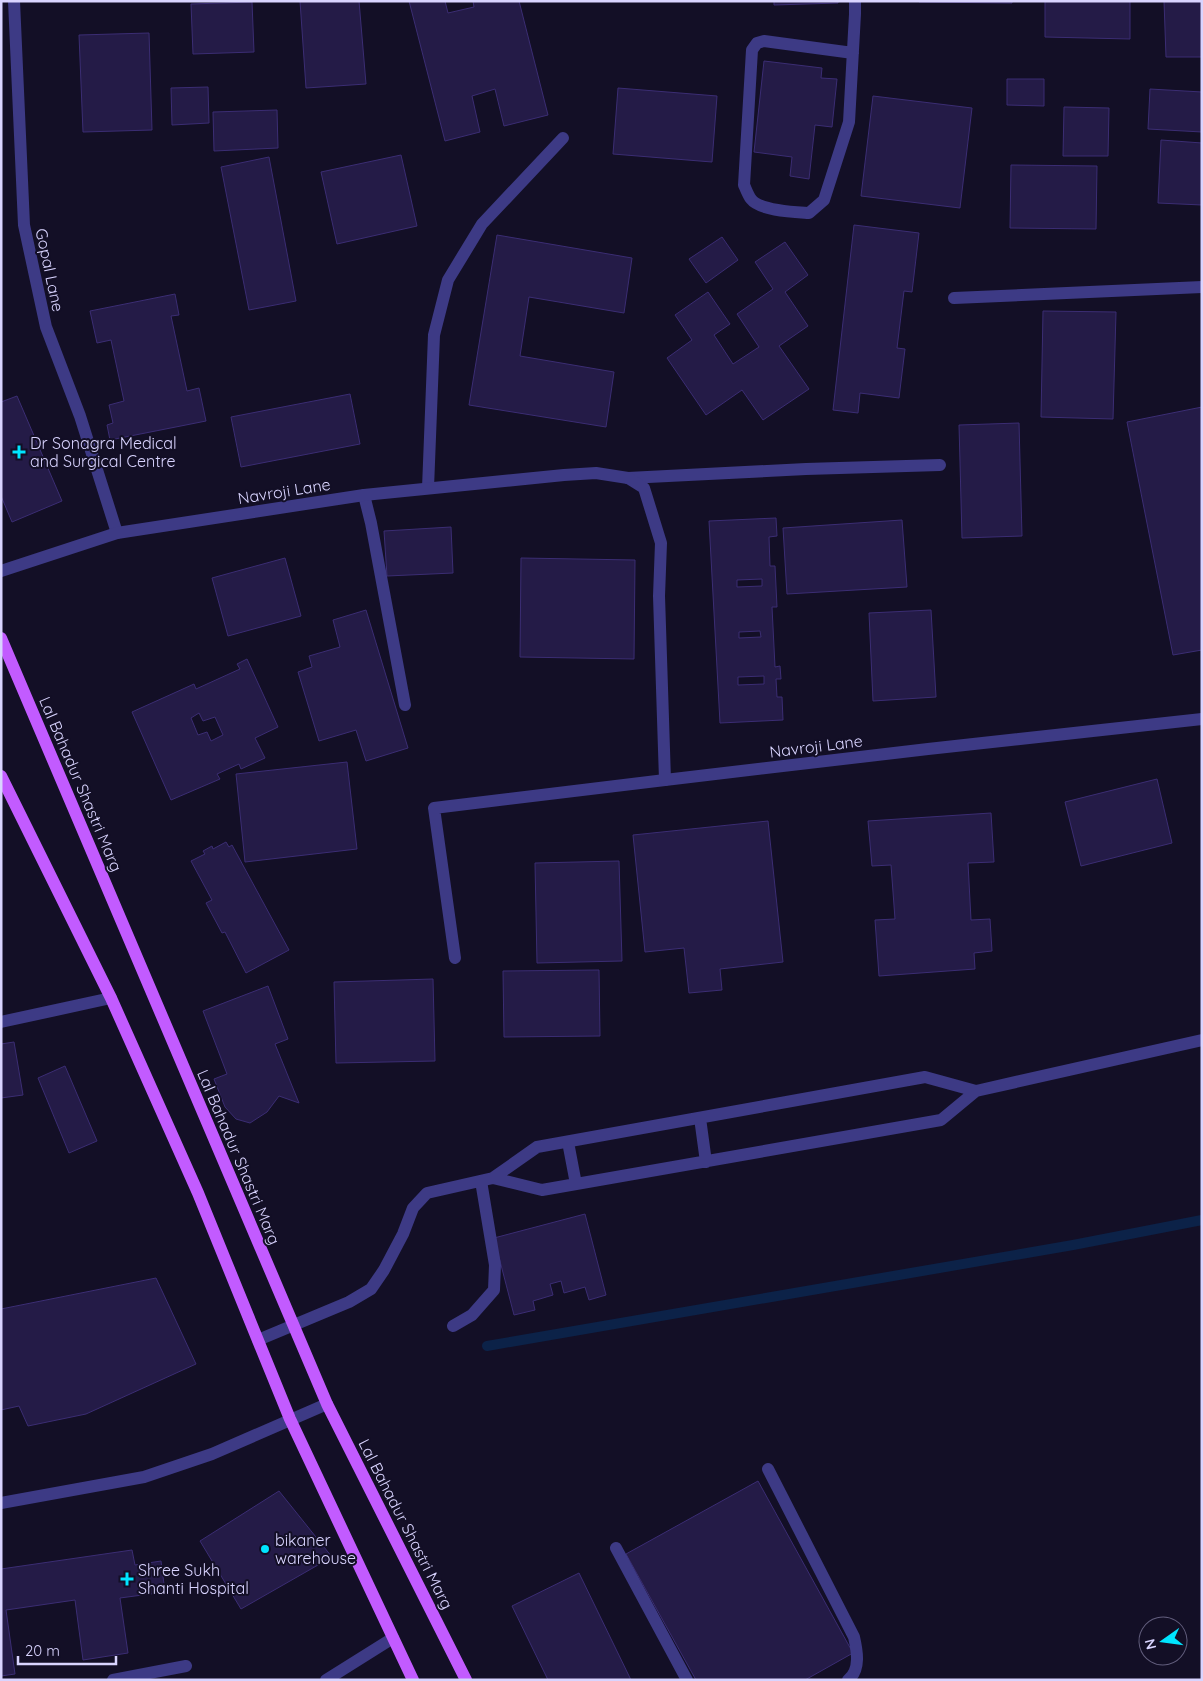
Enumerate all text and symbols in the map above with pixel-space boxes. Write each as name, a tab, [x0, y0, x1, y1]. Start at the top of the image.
street label: Gopal Lane	[31, 226, 69, 314]
place label: Dr Sonagra Medical and Surgical Centre	[30, 433, 177, 471]
marker: Dr Sonagra Medical and Surgical Centre	[12, 445, 26, 459]
street label: Navroji Lane	[236, 474, 332, 508]
street label: Lal Bahadur Shastri Marg	[35, 693, 127, 875]
street label: Navroji Lane	[768, 730, 864, 762]
street label: Lal Bahadur Shastri Marg	[193, 1066, 285, 1248]
street label: Lal Bahadur Shastri Marg	[354, 1436, 458, 1612]
place label: bikaner warehouse	[275, 1530, 356, 1568]
marker: bikaner warehouse	[259, 1543, 271, 1555]
place label: Shree Sukh Shanti Hospital	[138, 1560, 249, 1598]
marker: Shree Sukh Shanti Hospital	[120, 1572, 134, 1586]
north arrow	[1138, 1616, 1188, 1666]
scale bar	[18, 1634, 115, 1666]
text: N	[1140, 1637, 1160, 1651]
text: 20 m	[25, 1641, 60, 1660]

